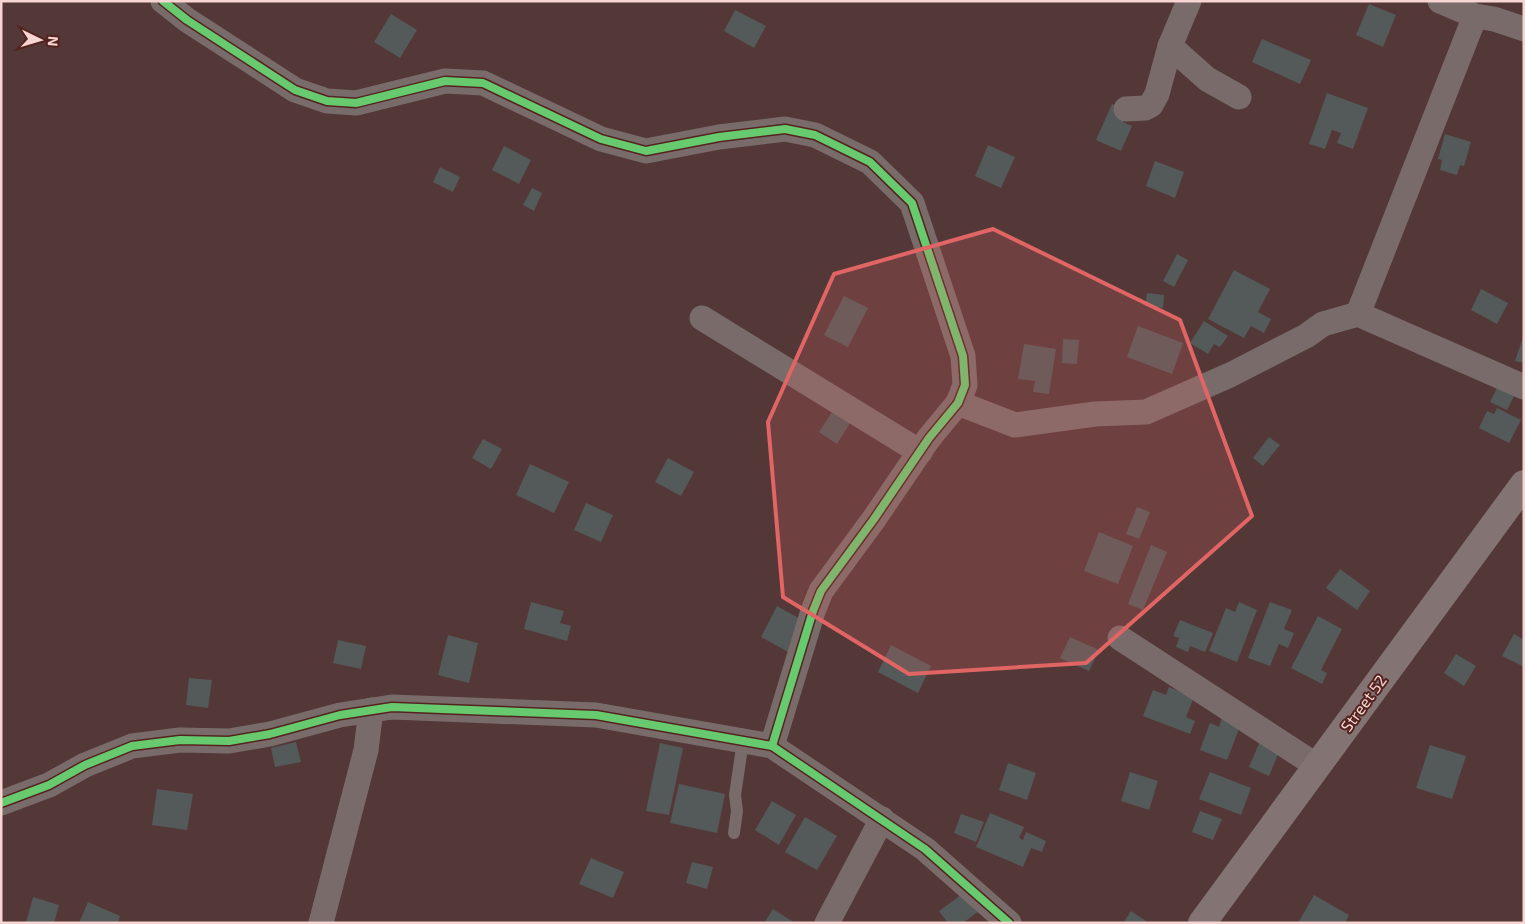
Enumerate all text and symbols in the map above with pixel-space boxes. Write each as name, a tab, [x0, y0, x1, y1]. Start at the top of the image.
north arrow	[15, 15, 65, 65]
text: N	[45, 35, 62, 47]
street label: Street 52	[1336, 671, 1390, 735]

